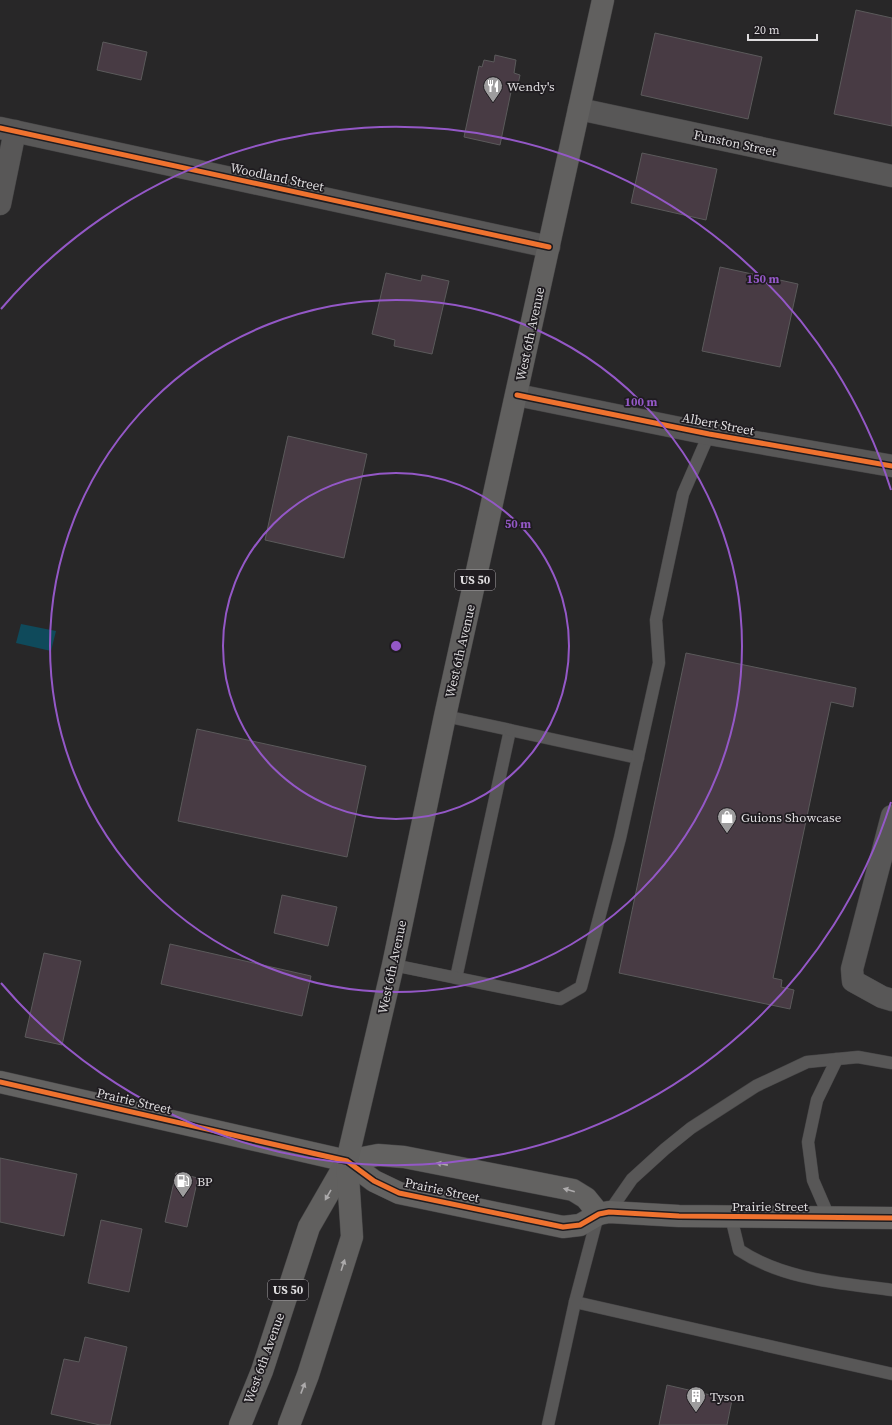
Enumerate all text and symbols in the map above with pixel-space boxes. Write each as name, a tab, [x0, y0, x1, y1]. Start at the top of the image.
scale bar	[748, 16, 817, 42]
text: 20 m	[754, 22, 780, 38]
restaurant icon: Wendy's	[482, 75, 504, 103]
place label: Wendy's	[507, 78, 555, 95]
street label: Funston Street	[692, 126, 779, 160]
street label: Woodland Street	[229, 159, 326, 195]
text: 150 m	[747, 271, 780, 287]
street label: West 6th Avenue	[512, 285, 548, 382]
text: 100 m	[625, 394, 658, 410]
street label: Albert Street	[680, 409, 756, 439]
text: 50 m	[505, 516, 531, 532]
road number: US 50	[455, 570, 495, 590]
street label: West 6th Avenue	[441, 602, 479, 699]
centre of rings	[389, 639, 403, 653]
shop icon: Guions Showcase	[716, 806, 738, 834]
place label: Guions Showcase	[741, 809, 842, 826]
street label: West 6th Avenue	[374, 918, 410, 1015]
street label: Prairie Street	[95, 1084, 174, 1118]
one-way arrow	[435, 1161, 448, 1167]
fuel station icon: BP	[172, 1170, 194, 1198]
place label: BP	[197, 1173, 213, 1190]
street label: Prairie Street	[403, 1174, 482, 1206]
one-way arrow	[563, 1187, 575, 1193]
one-way arrow	[324, 1189, 331, 1200]
street label: Prairie Street	[732, 1198, 809, 1215]
one-way arrow	[340, 1258, 346, 1270]
road number: US 50	[268, 1280, 308, 1300]
street label: West 6th Avenue	[240, 1310, 288, 1406]
one-way arrow	[300, 1382, 306, 1394]
building icon: Tyson	[685, 1385, 707, 1413]
place label: Tyson	[710, 1388, 745, 1405]

